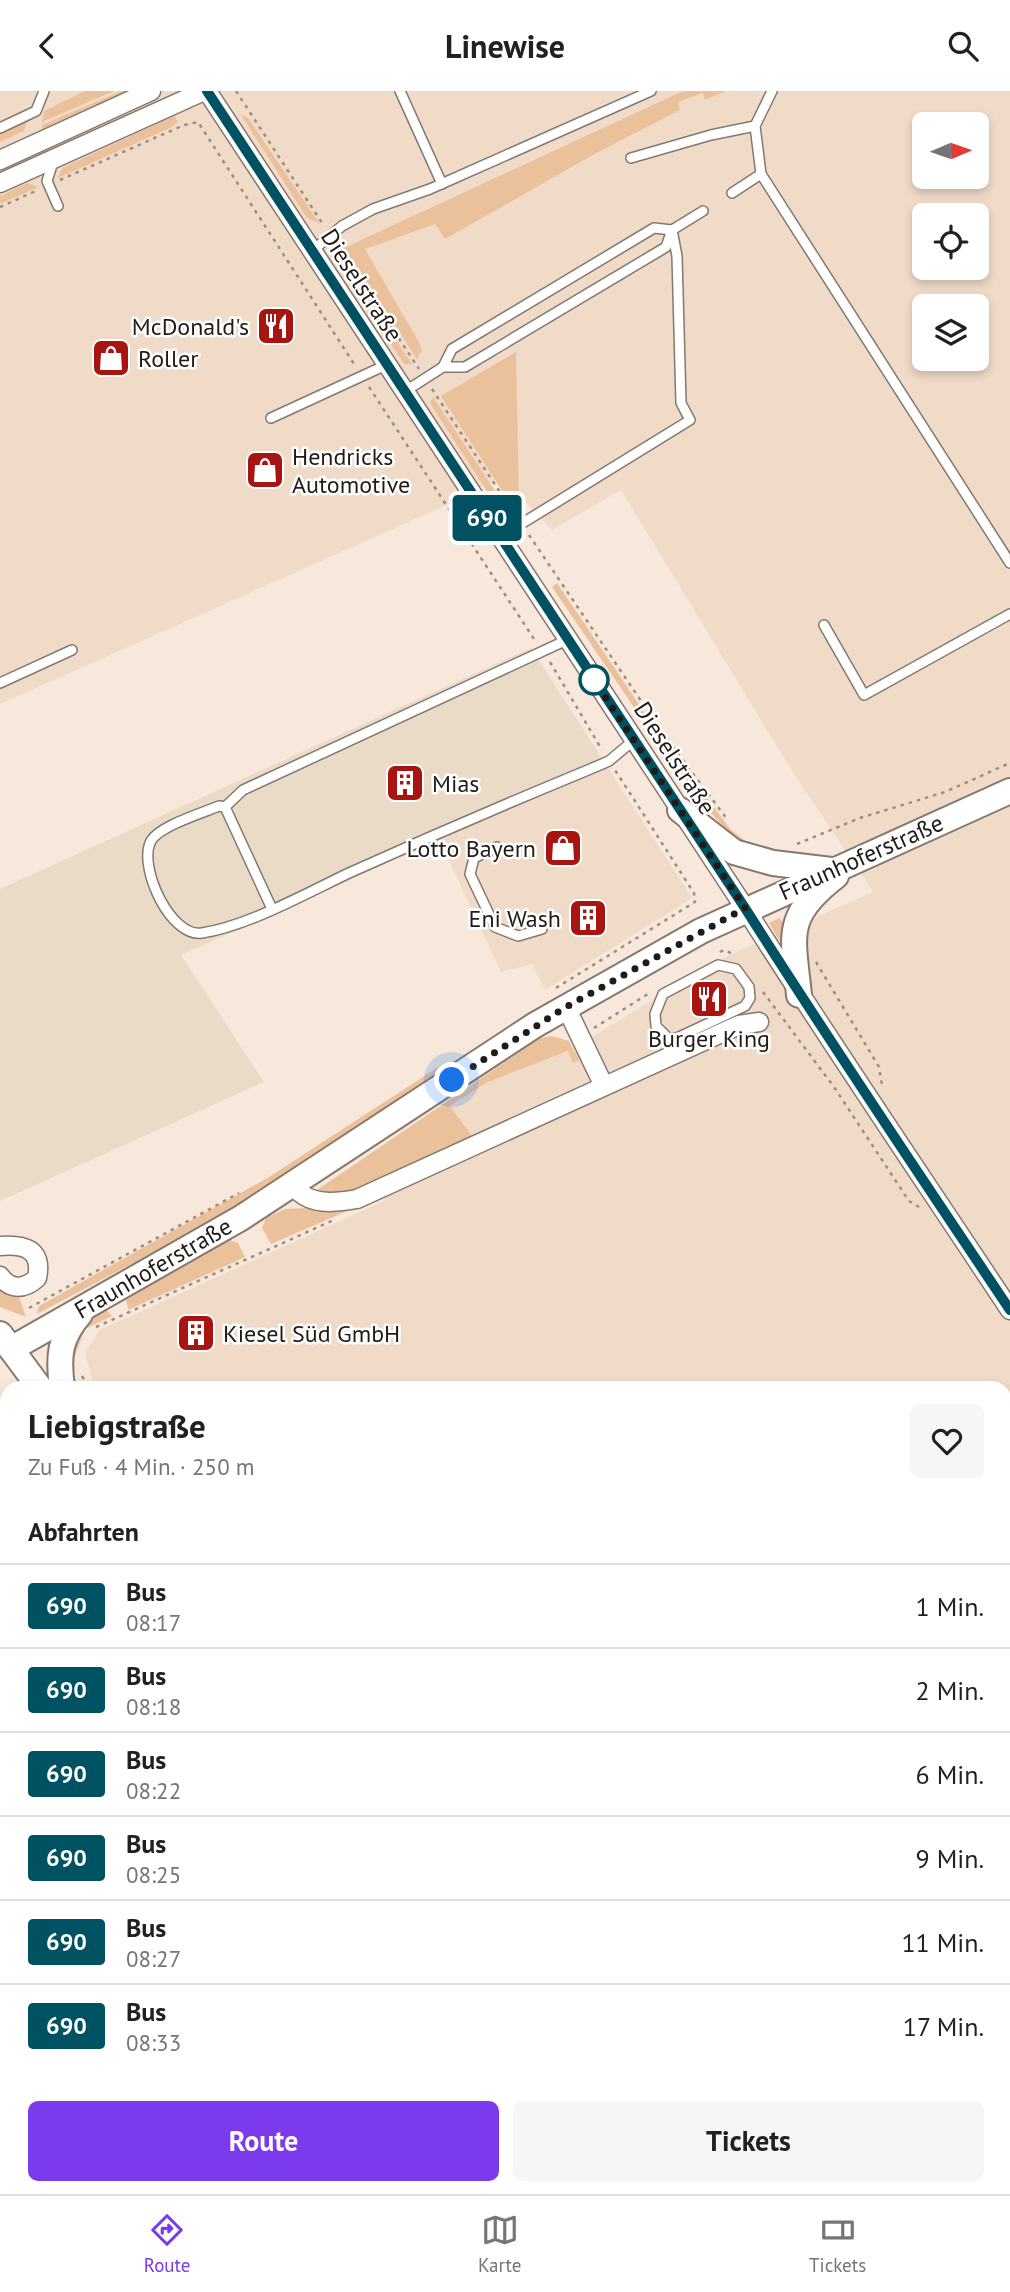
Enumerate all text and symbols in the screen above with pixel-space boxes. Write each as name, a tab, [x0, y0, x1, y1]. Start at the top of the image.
text: Linewise	[445, 25, 565, 67]
icon: back	[28, 27, 66, 65]
icon: search	[944, 27, 982, 65]
north arrow	[912, 112, 989, 189]
map controls	[912, 112, 989, 371]
button: locate	[912, 203, 989, 280]
street label: Dieselstraße	[314, 223, 410, 347]
button: layers	[912, 294, 989, 371]
restaurant icon: McDonald's	[255, 305, 297, 347]
place label: McDonald's	[132, 311, 249, 342]
shop icon: Roller	[90, 337, 132, 379]
place label: Roller	[138, 343, 198, 374]
place label: Hendricks Automotive	[292, 441, 410, 500]
shop icon: Hendricks Automotive	[244, 449, 286, 491]
line badge: 690	[447, 495, 527, 541]
text: 690	[467, 502, 507, 533]
unlabelled marker	[579, 665, 609, 695]
street label: Dieselstraße	[627, 696, 723, 820]
building icon: Mias	[384, 762, 426, 804]
place label: Mias	[432, 768, 479, 799]
street label: Fraunhoferstraße	[774, 807, 948, 907]
shop icon: Lotto Bayern	[542, 827, 584, 869]
place label: Lotto Bayern	[407, 833, 536, 864]
building icon: Eni Wash	[567, 897, 609, 939]
place label: Eni Wash	[469, 903, 561, 934]
restaurant icon: Burger King	[688, 978, 730, 1020]
place label: Burger King	[648, 1023, 770, 1054]
your location	[434, 1062, 469, 1097]
street label: Fraunhoferstraße	[69, 1210, 237, 1326]
building icon: Kiesel Süd GmbH	[175, 1312, 217, 1354]
place label: Kiesel Süd GmbH	[223, 1318, 400, 1349]
text: Liebigstraße	[28, 1404, 206, 1447]
button: heart	[910, 1404, 984, 1478]
text: Zu Fuß · 4 Min. · 250 m	[28, 1452, 254, 1481]
text: Abfahrten	[28, 1515, 139, 1548]
text: Bus	[126, 1575, 166, 1608]
text: 690	[46, 1590, 87, 1621]
text: 1 Min.	[916, 1590, 984, 1623]
text: 08:17	[126, 1608, 181, 1637]
text: Bus	[126, 1659, 166, 1692]
text: 690	[46, 1674, 87, 1705]
text: 2 Min.	[916, 1674, 984, 1707]
text: 08:18	[126, 1692, 181, 1721]
text: Bus	[126, 1743, 166, 1776]
text: 690	[46, 1758, 87, 1789]
text: 6 Min.	[916, 1758, 984, 1791]
text: 08:22	[126, 1776, 181, 1805]
text: Bus	[126, 1827, 166, 1860]
text: 690	[46, 1842, 87, 1873]
text: 9 Min.	[916, 1842, 984, 1875]
text: 08:25	[126, 1860, 181, 1889]
text: Bus	[126, 1911, 166, 1944]
text: 690	[46, 1926, 87, 1957]
text: 11 Min.	[901, 1926, 984, 1959]
text: 08:27	[126, 1944, 181, 1973]
text: Bus	[126, 1995, 166, 2028]
text: 690	[46, 2010, 87, 2041]
text: 17 Min.	[903, 2010, 984, 2043]
text: 08:33	[126, 2028, 181, 2057]
button: Route	[28, 2101, 499, 2181]
button: Tickets	[513, 2101, 984, 2181]
tab: Route	[144, 2211, 190, 2277]
tab: Karte	[478, 2211, 521, 2277]
tab: Tickets	[809, 2211, 866, 2277]

